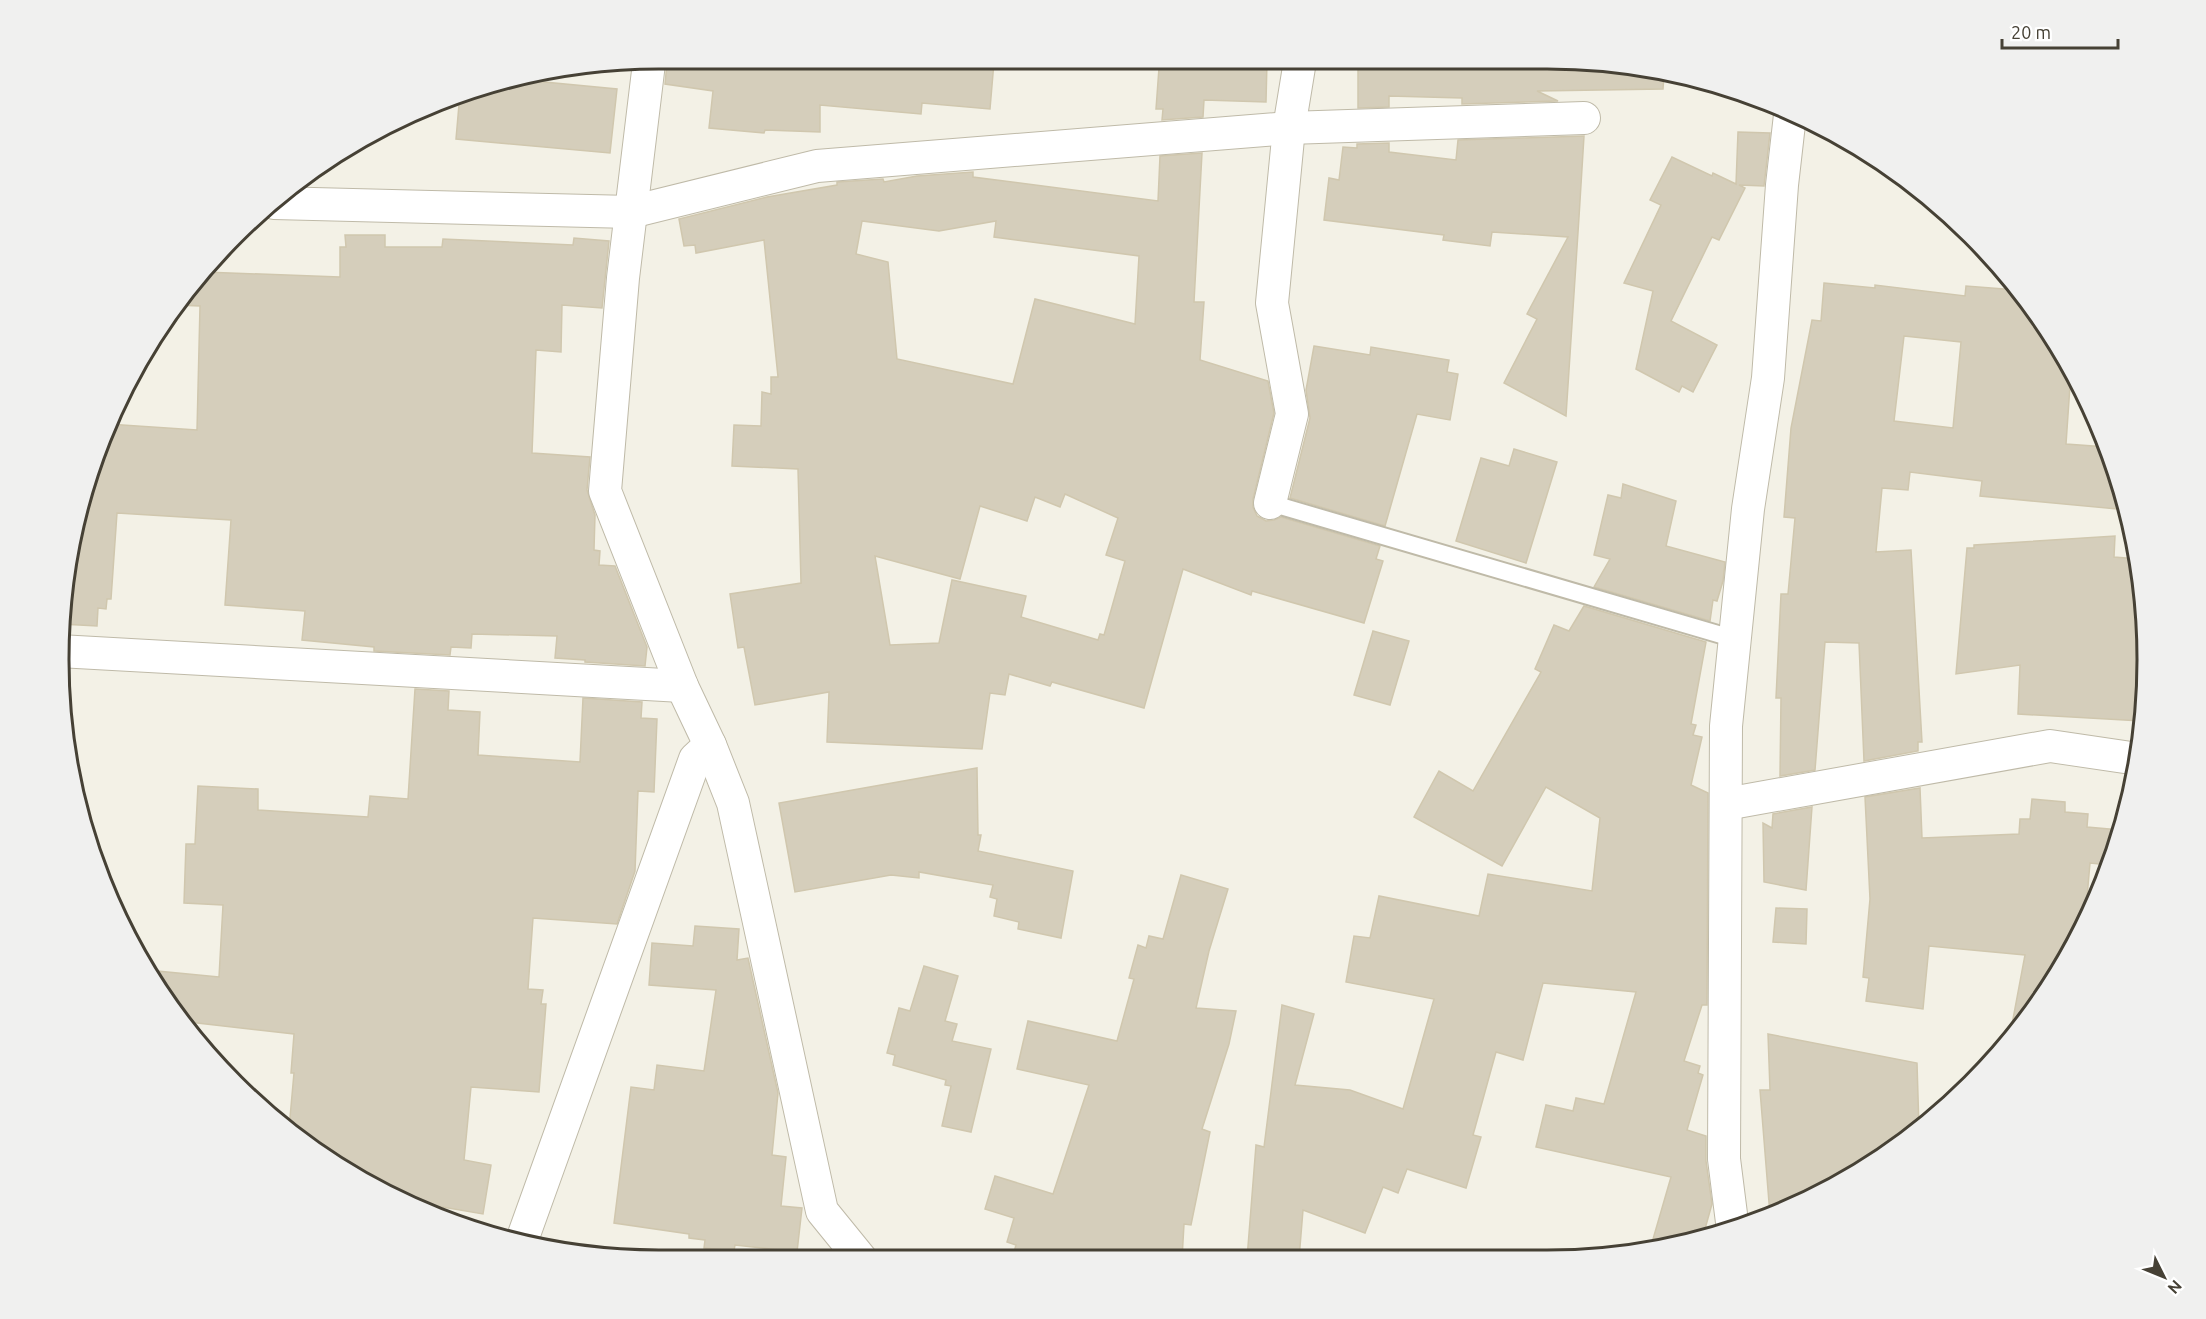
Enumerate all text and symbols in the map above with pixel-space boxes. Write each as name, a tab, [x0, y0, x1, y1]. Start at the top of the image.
scale bar	[2002, 12, 2118, 50]
text: 20 m	[2011, 22, 2051, 42]
north arrow	[2134, 1247, 2194, 1307]
text: N	[2164, 1277, 2186, 1298]

